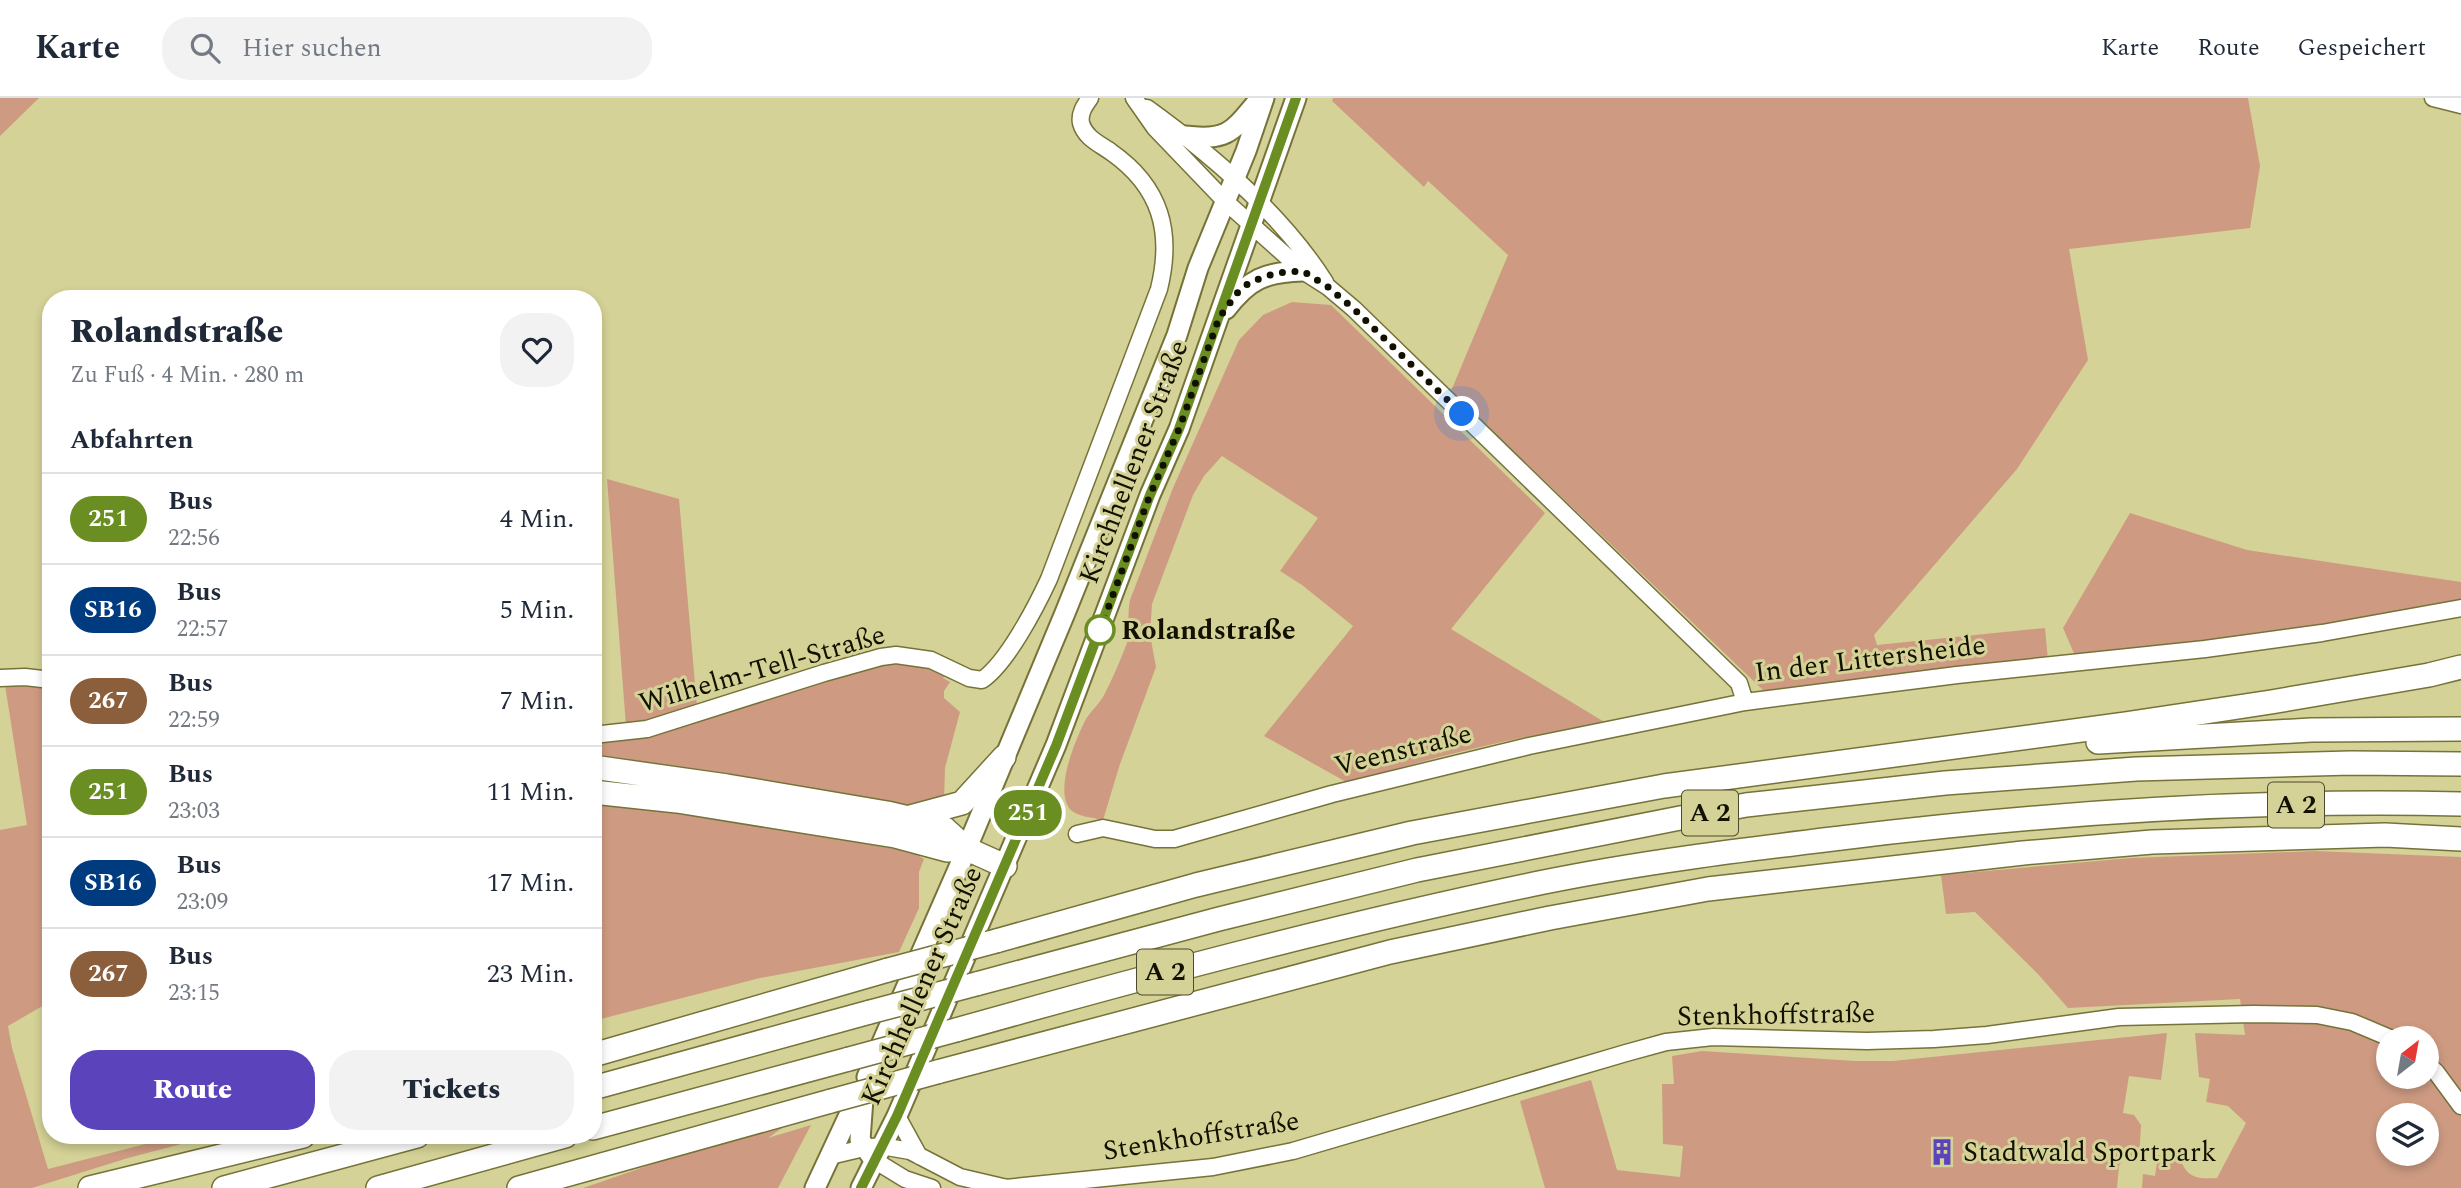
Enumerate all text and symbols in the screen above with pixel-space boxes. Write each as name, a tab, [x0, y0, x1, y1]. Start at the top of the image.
search box	[162, 17, 652, 80]
text: Karte	[35, 23, 120, 73]
text: Hier suchen	[242, 28, 382, 68]
icon: search	[186, 29, 224, 67]
text: Karte	[2101, 30, 2159, 66]
text: Route	[2197, 30, 2260, 66]
text: Gespeichert	[2298, 30, 2426, 66]
text: Rolandstraße	[70, 307, 283, 357]
button: heart	[500, 313, 574, 387]
street label: Kirchhellener Straße	[1068, 334, 1200, 590]
text: Zu Fuß · 4 Min. · 280 m	[70, 358, 304, 393]
your location	[1444, 396, 1479, 431]
text: Abfahrten	[70, 420, 194, 460]
text: Bus	[168, 481, 213, 521]
text: 4 Min.	[500, 499, 574, 539]
text: 251	[88, 501, 129, 537]
text: 22:56	[168, 521, 220, 556]
text: Bus	[177, 572, 222, 612]
text: 5 Min.	[500, 590, 574, 630]
text: SB16	[84, 592, 142, 628]
place label: Rolandstraße	[1121, 609, 1296, 652]
text: 22:57	[177, 612, 228, 647]
street label: Wilhelm-Tell-Straße	[634, 613, 890, 725]
marker: Rolandstraße	[1085, 615, 1115, 645]
street label: In der Littersheide	[1752, 623, 1988, 695]
text: Bus	[168, 663, 213, 703]
text: 7 Min.	[500, 681, 574, 721]
text: 267	[88, 683, 129, 719]
text: 22:59	[168, 703, 220, 738]
street label: Veenstraße	[1330, 712, 1476, 788]
text: Bus	[168, 754, 213, 794]
text: 11 Min.	[487, 772, 574, 812]
text: 251	[88, 774, 129, 810]
road number: A 2	[2268, 782, 2324, 828]
line badge: 251	[988, 790, 1068, 836]
road number: A 2	[1682, 790, 1738, 835]
text: 23:03	[168, 794, 220, 829]
text: 251	[1008, 795, 1048, 831]
text: Bus	[177, 845, 222, 885]
street label: Kirchhellener Straße	[850, 859, 994, 1113]
text: 17 Min.	[487, 863, 574, 903]
text: SB16	[84, 865, 142, 901]
text: 23:09	[177, 885, 228, 920]
text: Bus	[168, 936, 213, 976]
road number: A 2	[1137, 950, 1193, 995]
text: 23 Min.	[487, 954, 574, 994]
text: 267	[88, 956, 129, 992]
text: 23:15	[168, 976, 220, 1011]
street label: Stenkhoffstraße	[1676, 992, 1876, 1038]
north arrow	[2376, 1026, 2440, 1088]
map controls	[2376, 1026, 2439, 1166]
button: Route	[70, 1050, 315, 1130]
button: Tickets	[329, 1050, 574, 1130]
street label: Stenkhoffstraße	[1100, 1099, 1302, 1173]
button: layers	[2376, 1103, 2439, 1166]
place label: Stadtwald Sportpark	[1963, 1131, 2217, 1174]
building icon: Stadtwald Sportpark	[1927, 1137, 1957, 1167]

